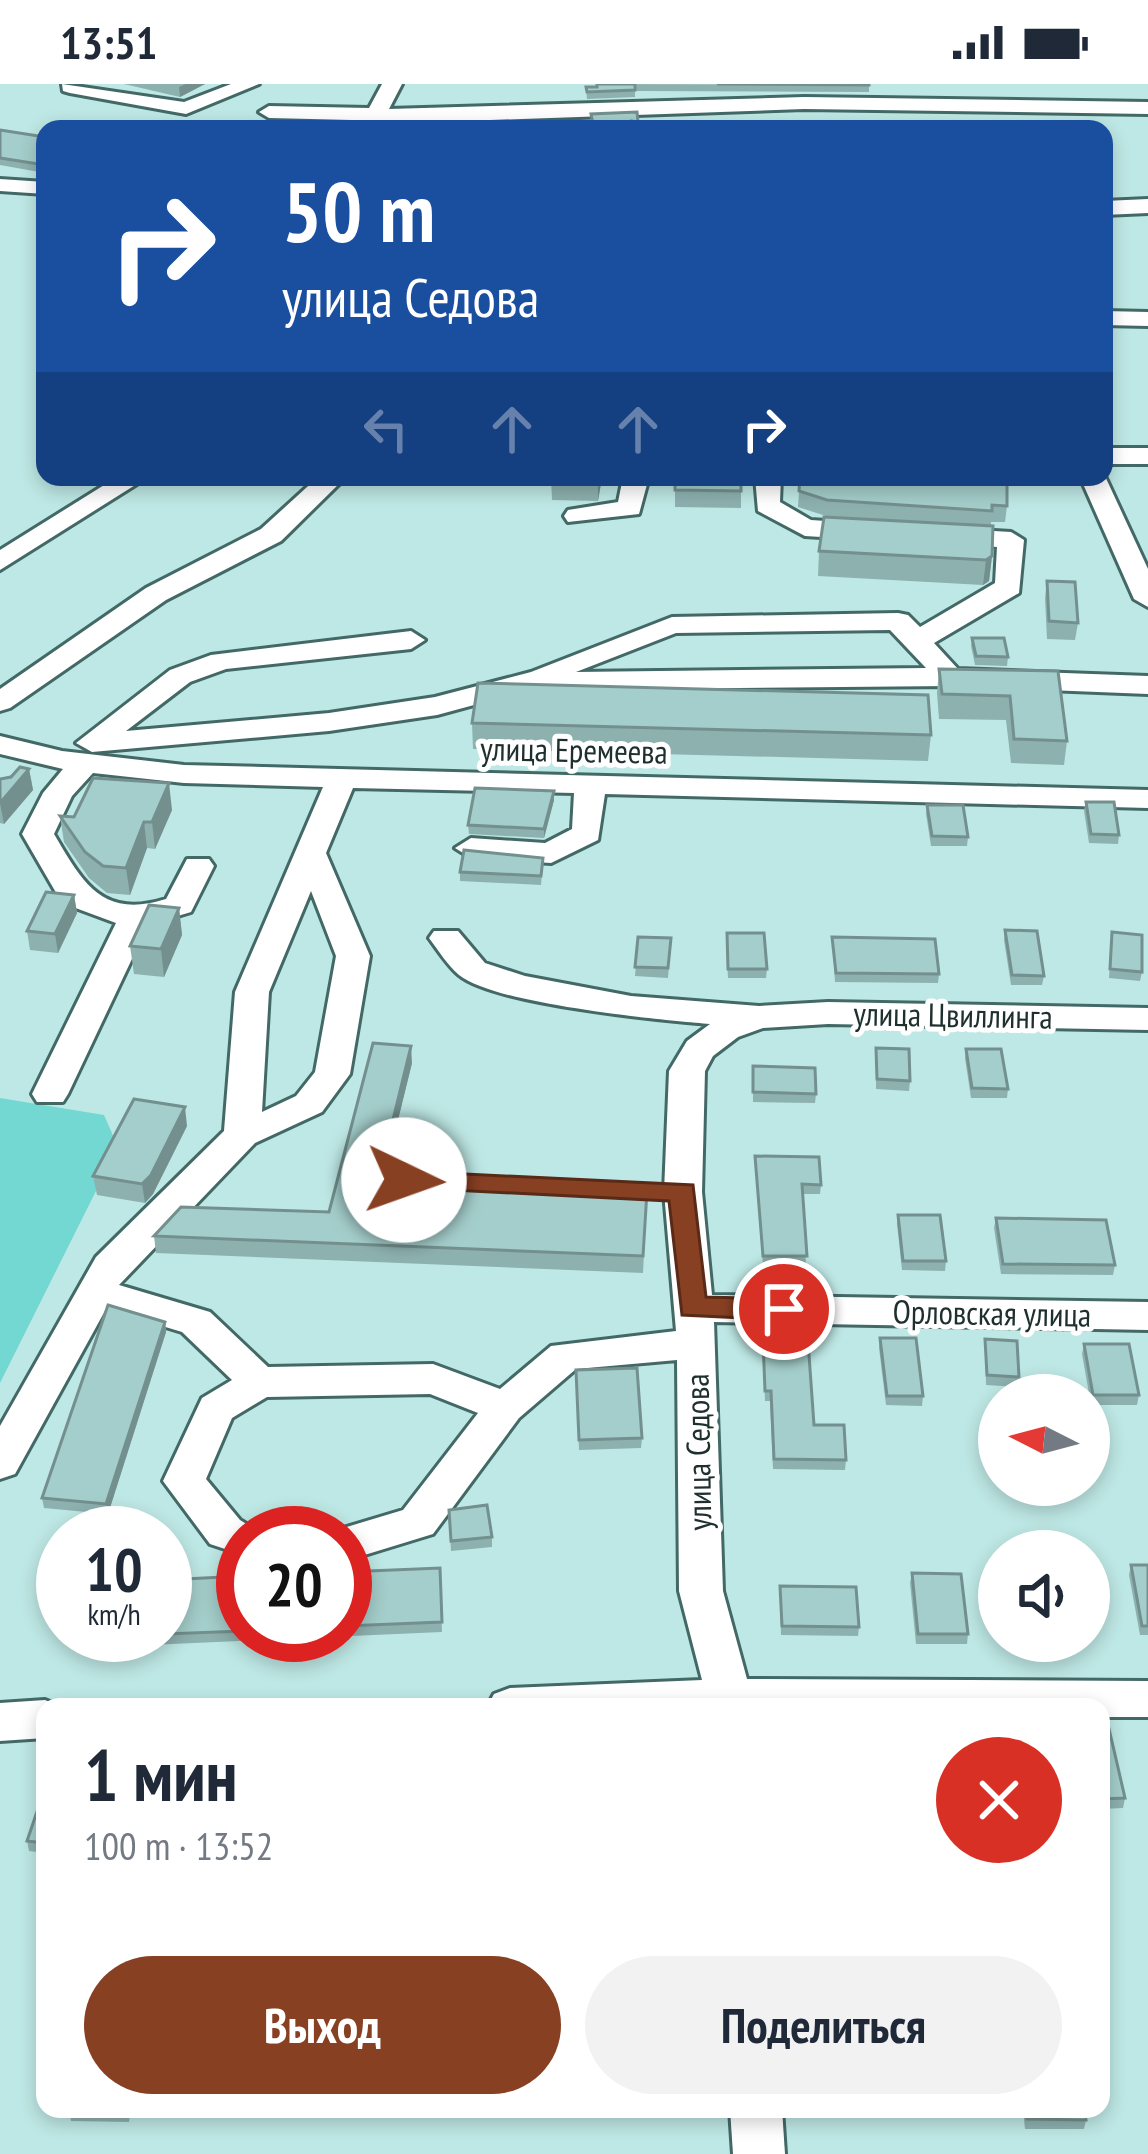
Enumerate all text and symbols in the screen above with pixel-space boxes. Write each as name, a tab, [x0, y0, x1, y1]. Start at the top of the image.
text: 13:51	[60, 13, 157, 71]
text: 50 m	[282, 156, 435, 265]
icon: right	[84, 168, 240, 324]
text: улица Седова	[282, 262, 539, 332]
icon: left	[353, 396, 419, 462]
icon: ahead	[479, 396, 545, 462]
icon: ahead	[605, 396, 671, 462]
icon: right	[731, 396, 797, 462]
street label: улица Еремеева	[480, 726, 668, 773]
street label: улица Цвиллинга	[853, 991, 1053, 1038]
position arrow	[341, 1117, 467, 1243]
pin	[733, 1258, 835, 1360]
icon: arrive	[751, 1276, 817, 1342]
street label: Орловская улица	[892, 1289, 1092, 1336]
street label: улица Седова	[675, 1373, 720, 1531]
north arrow	[978, 1374, 1110, 1506]
map controls	[978, 1374, 1110, 1662]
speed limit sign: 20	[216, 1506, 372, 1662]
text: 10	[85, 1530, 143, 1608]
button: sound	[978, 1530, 1110, 1662]
text: km/h	[87, 1594, 141, 1633]
text: 1 мин	[84, 1728, 238, 1821]
button: close	[936, 1737, 1062, 1863]
text: 100 m · 13:52	[84, 1820, 273, 1871]
button: Выход	[84, 1956, 561, 2094]
button: Поделиться	[585, 1956, 1062, 2094]

